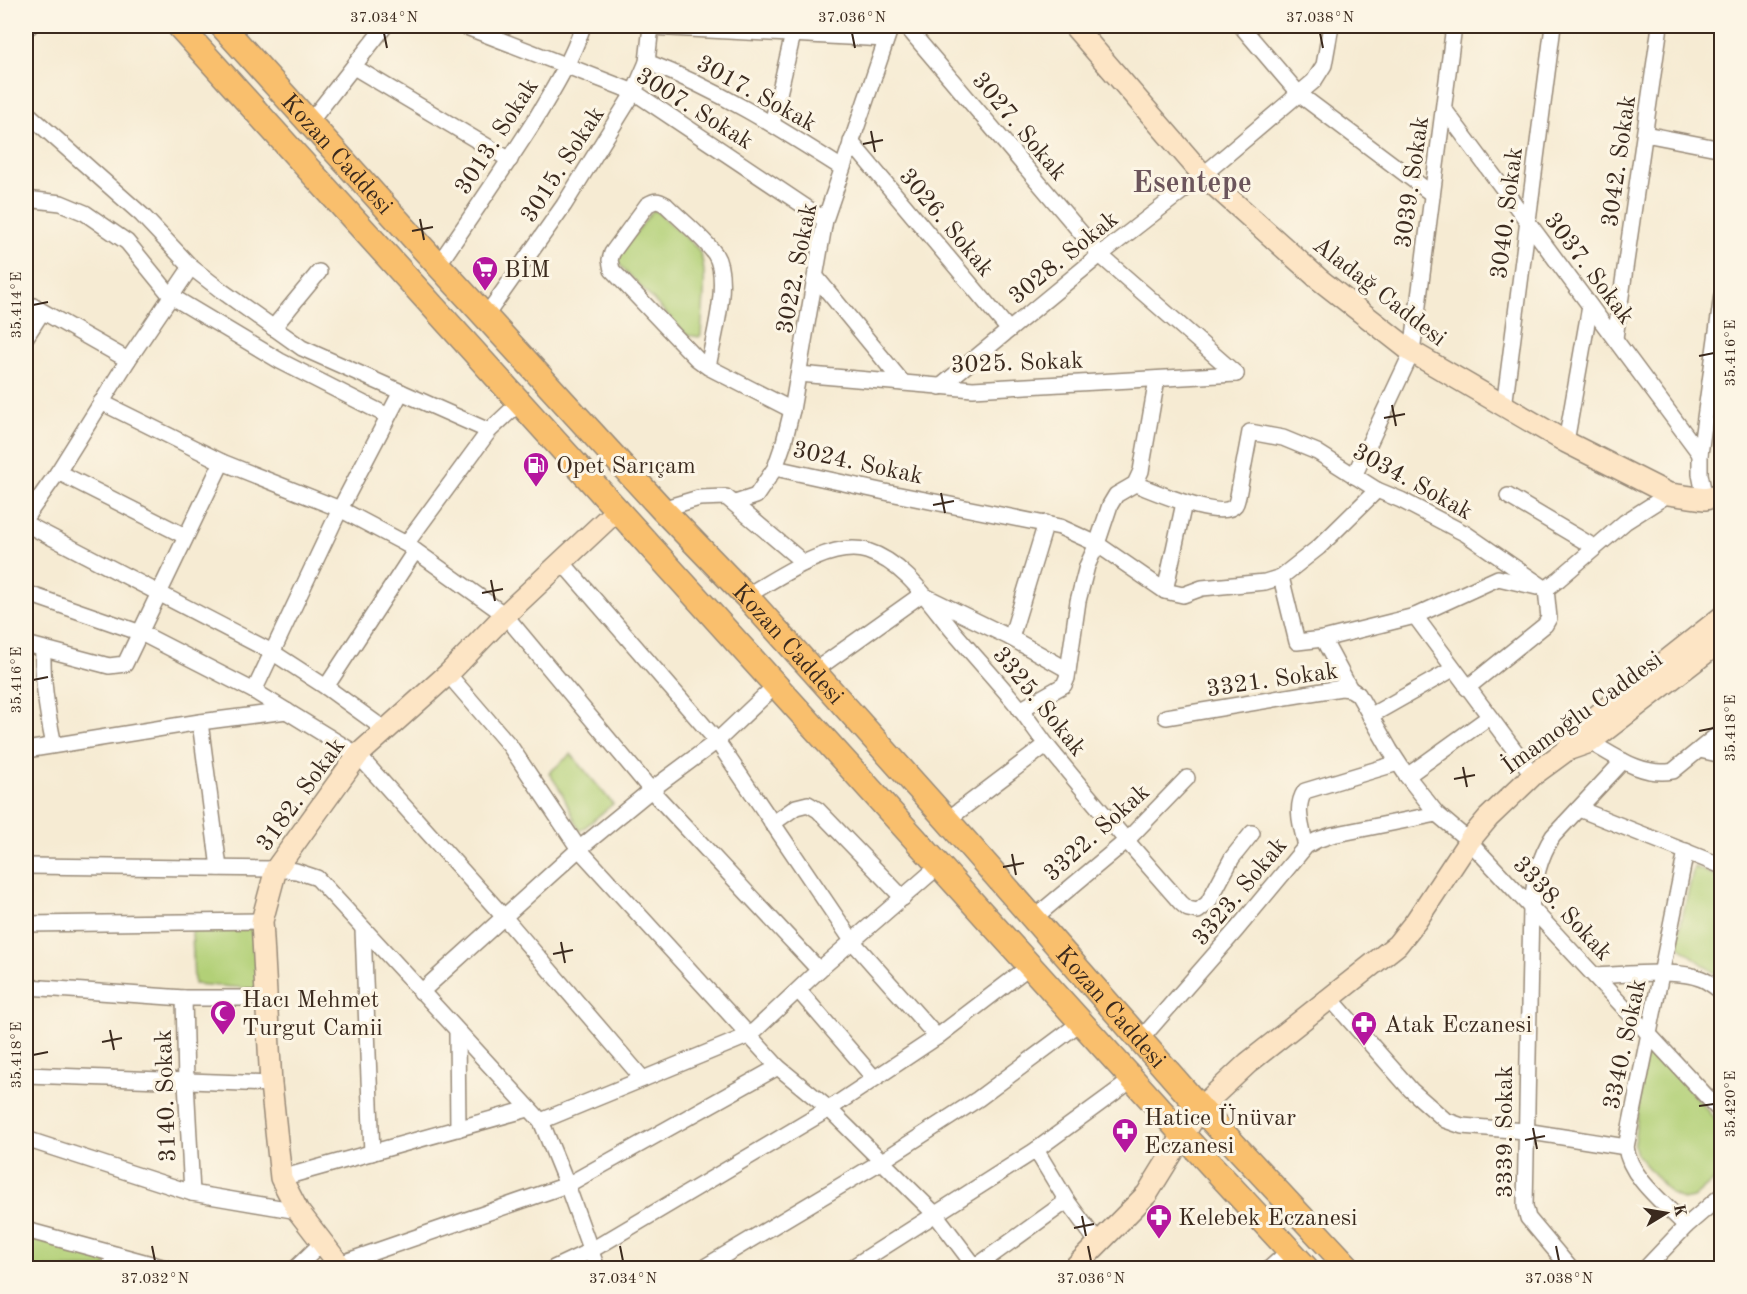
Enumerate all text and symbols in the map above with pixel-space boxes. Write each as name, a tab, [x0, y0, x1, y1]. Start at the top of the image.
text: 37.034°N	[350, 11, 418, 26]
text: 37.036°N	[818, 11, 886, 26]
text: 37.038°N	[1286, 11, 1354, 26]
street label: 3017. Sokak	[692, 52, 820, 137]
street label: 3007. Sokak	[631, 64, 757, 155]
street label: 3027. Sokak	[967, 69, 1070, 186]
street label: 3013. Sokak	[451, 75, 544, 199]
street label: Kozan Caddesi	[276, 90, 396, 220]
street label: 3042. Sokak	[1599, 94, 1641, 229]
street label: 3015. Sokak	[517, 103, 610, 227]
street label: 3039. Sokak	[1392, 115, 1434, 250]
street label: 3040. Sokak	[1488, 146, 1528, 281]
street label: 3026. Sokak	[894, 165, 997, 282]
district label: Esentepe	[1132, 169, 1252, 199]
street label: 3022. Sokak	[774, 201, 822, 336]
street label: 3028. Sokak	[1005, 207, 1123, 310]
street label: 3037. Sokak	[1539, 209, 1638, 329]
street label: Aladağ Caddesi	[1308, 233, 1450, 352]
supermarket icon: BİM	[470, 254, 500, 292]
place label: BİM	[504, 256, 550, 283]
text: 35.414°E	[10, 272, 25, 338]
text: 35.416°E	[1724, 320, 1739, 386]
street label: 3025. Sokak	[950, 350, 1084, 378]
street label: 3024. Sokak	[790, 438, 925, 489]
street label: 3034. Sokak	[1348, 440, 1476, 525]
fuel station icon: Opet Sarıçam	[521, 450, 551, 488]
place label: Opet Sarıçam	[556, 455, 696, 479]
street label: Kozan Caddesi	[727, 580, 847, 710]
street label: 3325. Sokak	[987, 643, 1090, 761]
street label: İmamoğlu Caddesi	[1497, 645, 1668, 780]
text: 35.416°E	[10, 647, 25, 713]
street label: 3321. Sokak	[1205, 660, 1340, 702]
text: 35.418°E	[1724, 695, 1739, 761]
street label: 3182. Sokak	[253, 734, 350, 856]
street label: 3322. Sokak	[1040, 780, 1155, 887]
street label: 3323. Sokak	[1189, 834, 1292, 951]
street label: 3338. Sokak	[1507, 853, 1616, 966]
street label: Kozan Caddesi	[1050, 943, 1169, 1074]
street label: 3340. Sokak	[1600, 977, 1651, 1112]
place label: Hacı Mehmet Turgut Camii	[242, 989, 383, 1041]
mosque icon: Hacı Mehmet Turgut Camii	[208, 998, 238, 1036]
pharmacy icon: Atak Eczanesi	[1349, 1009, 1379, 1047]
place label: Atak Eczanesi	[1384, 1014, 1532, 1038]
text: 35.418°E	[10, 1022, 25, 1088]
street label: 3140. Sokak	[153, 1029, 181, 1163]
street label: 3339. Sokak	[1494, 1066, 1518, 1198]
text: 35.420°E	[1724, 1071, 1739, 1137]
place label: Hatice Ünüvar Eczanesi	[1144, 1103, 1296, 1159]
pharmacy icon: Hatice Ünüvar Eczanesi	[1110, 1116, 1140, 1154]
north arrow	[1636, 1183, 1696, 1243]
pharmacy icon: Kelebek Eczanesi	[1144, 1202, 1174, 1240]
text: K	[1670, 1203, 1688, 1218]
place label: Kelebek Eczanesi	[1178, 1207, 1358, 1231]
text: 37.032°N	[121, 1272, 189, 1287]
text: 37.034°N	[589, 1272, 657, 1287]
text: 37.036°N	[1057, 1272, 1125, 1287]
text: 37.038°N	[1525, 1272, 1593, 1287]

